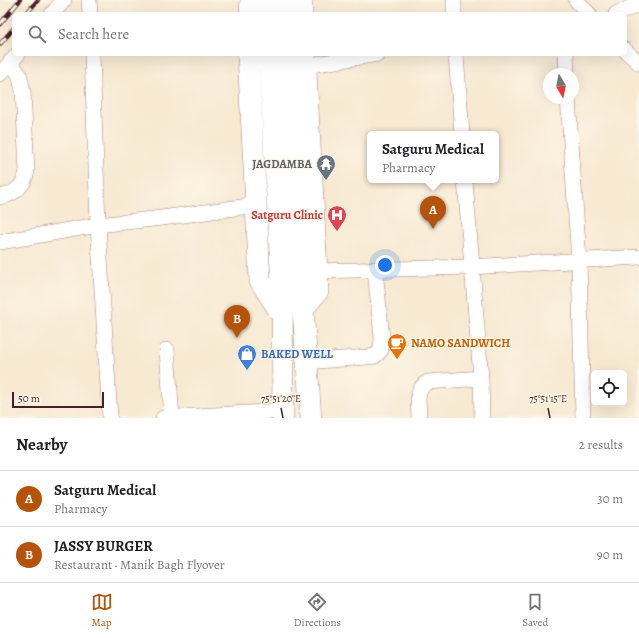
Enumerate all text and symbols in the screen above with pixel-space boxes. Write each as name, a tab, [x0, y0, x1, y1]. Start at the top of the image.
search box	[12, 12, 627, 56]
icon: search	[26, 23, 48, 45]
text: Search here	[58, 24, 129, 44]
north arrow	[543, 68, 579, 104]
popup	[367, 131, 499, 183]
text: Satguru Medical	[382, 139, 484, 159]
temple icon: JAGDAMBA	[315, 153, 337, 181]
place label: JAGDAMBA	[252, 156, 312, 172]
text: Pharmacy	[382, 159, 435, 176]
pin: A	[420, 196, 446, 229]
hospital icon: Satguru Clinic	[326, 204, 348, 232]
place label: Satguru Clinic	[251, 207, 323, 223]
your location	[375, 255, 395, 275]
pin: B	[224, 305, 250, 338]
cafe icon: NAMO SANDWICH	[386, 332, 408, 360]
place label: NAMO SANDWICH	[411, 335, 510, 351]
shop icon: BAKED WELL	[236, 343, 258, 371]
place label: BAKED WELL	[261, 346, 333, 362]
map controls	[591, 370, 627, 406]
button: locate	[591, 370, 627, 406]
scale bar	[12, 390, 104, 409]
text: 50 m	[18, 391, 40, 406]
text: 75°51'20"E	[261, 392, 301, 405]
text: 75°51'15"E	[529, 392, 567, 405]
text: Nearby	[16, 433, 67, 456]
text: 2 results	[579, 436, 623, 453]
text: Satguru Medical	[54, 480, 156, 500]
text: A	[25, 490, 33, 507]
text: 30 m	[597, 490, 623, 507]
text: Pharmacy	[54, 500, 107, 517]
text: JASSY BURGER	[54, 536, 153, 556]
text: B	[25, 546, 33, 563]
text: 90 m	[597, 546, 623, 563]
text: Restaurant · Manik Bagh Flyover	[54, 556, 225, 573]
tab: Map	[91, 591, 113, 630]
tab: Directions	[294, 591, 341, 630]
tab: Saved	[522, 591, 548, 630]

